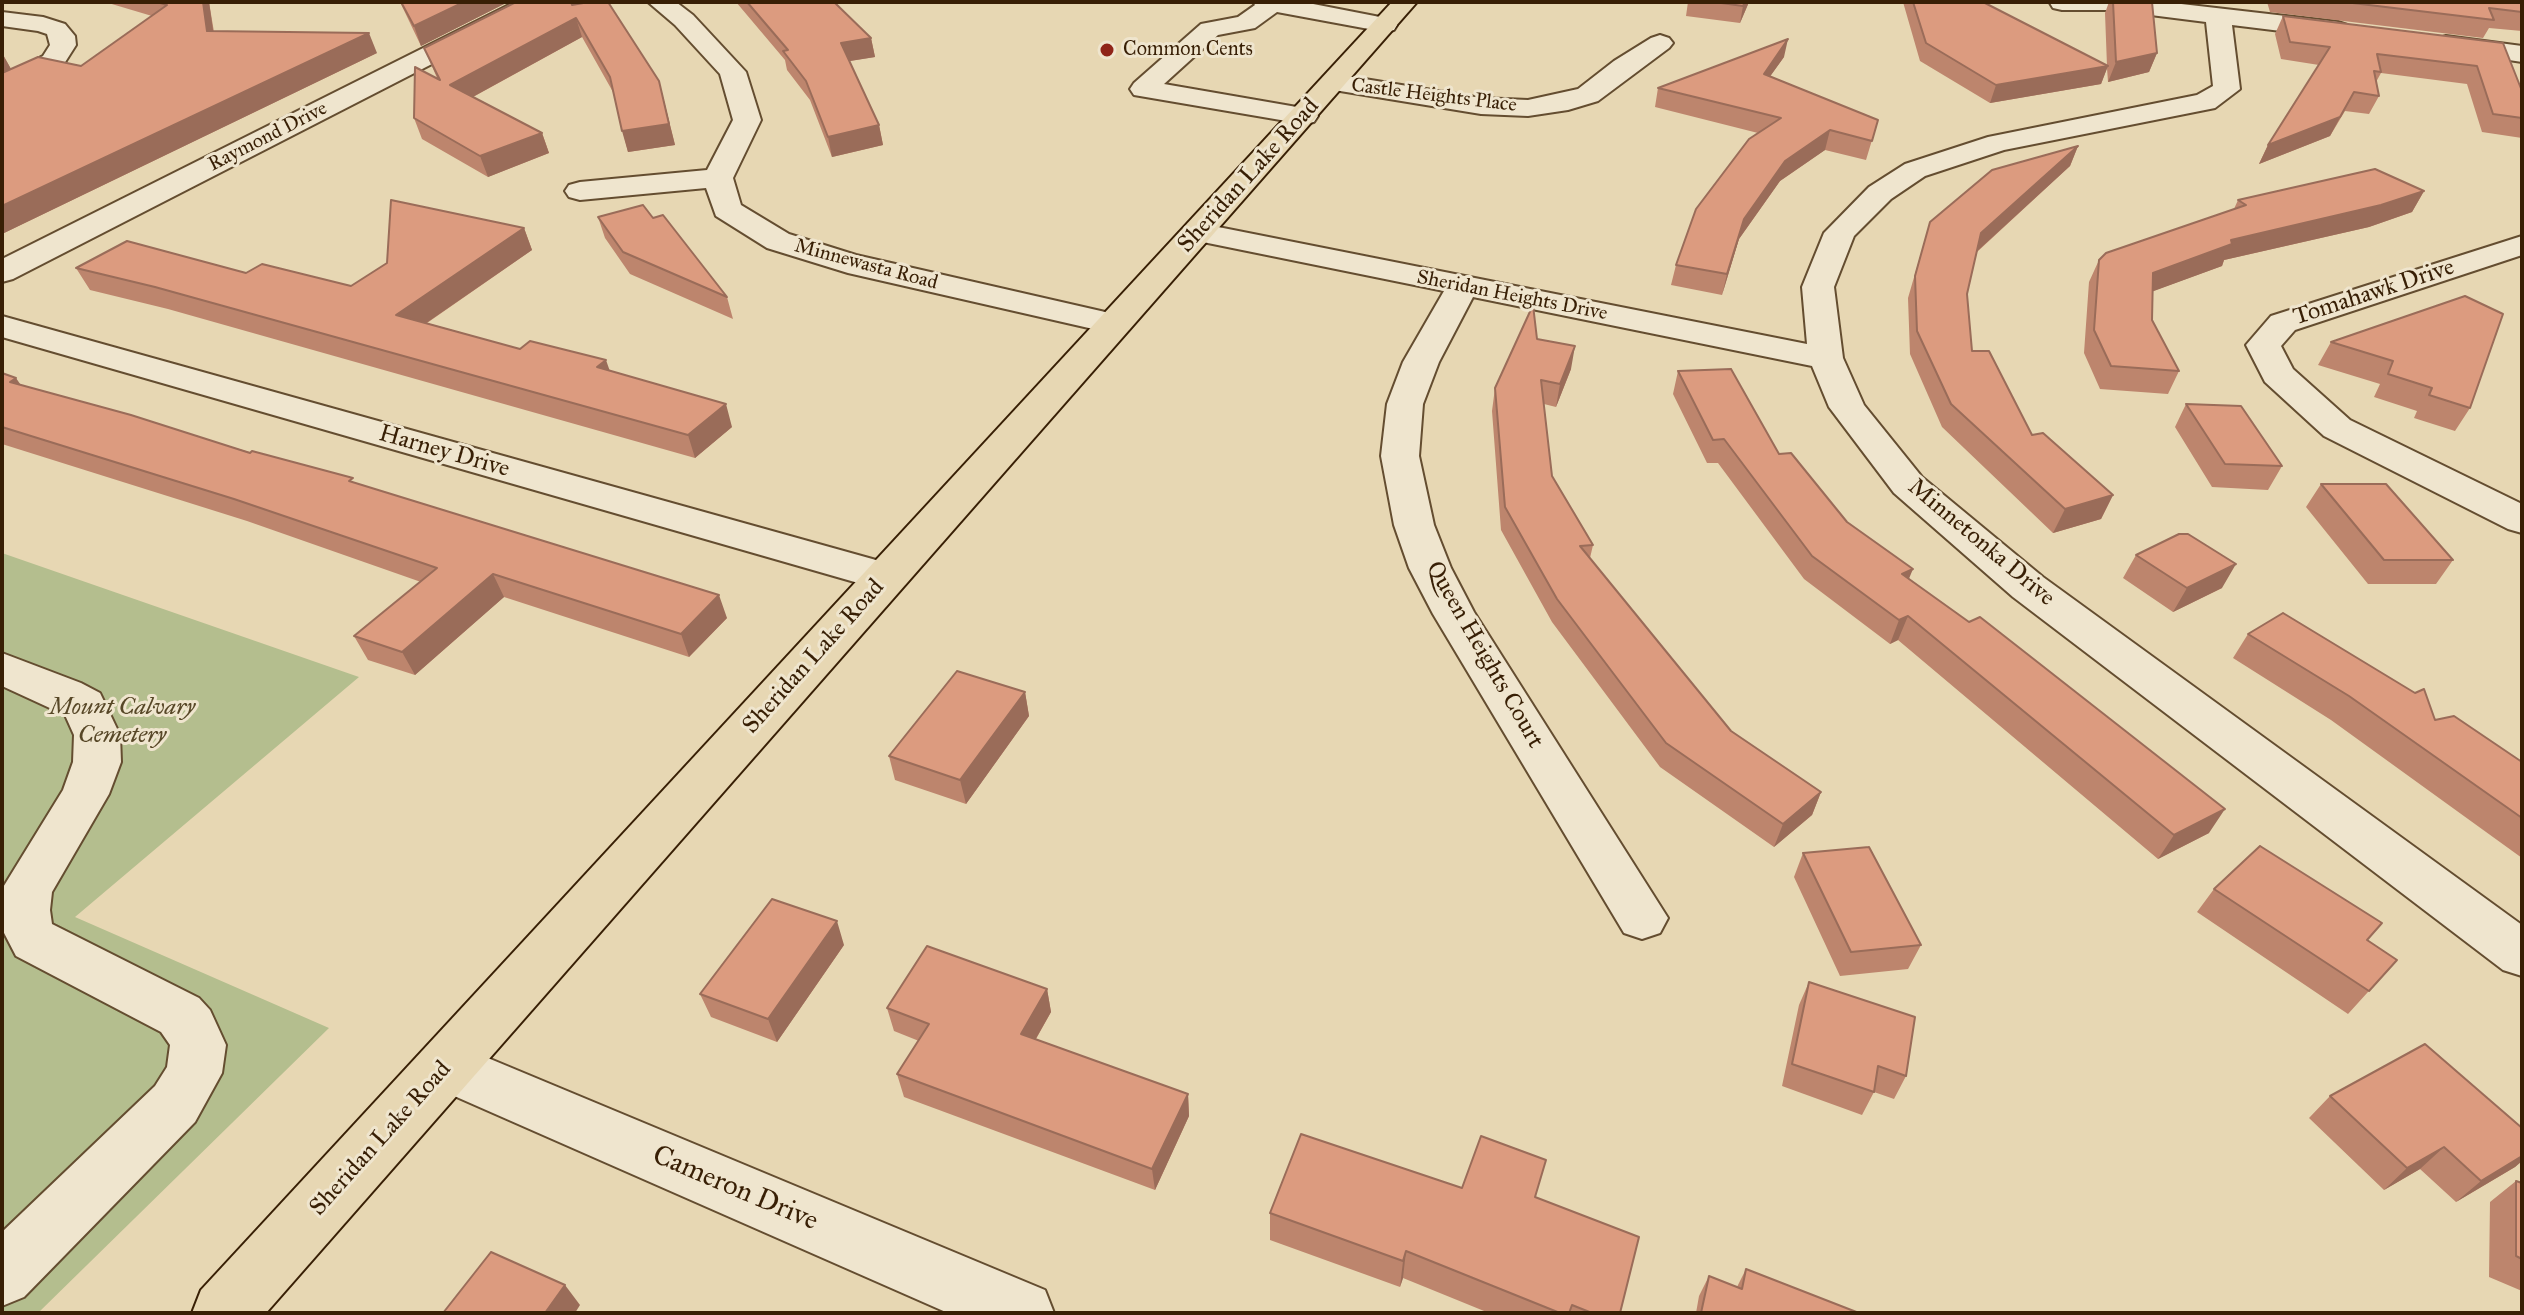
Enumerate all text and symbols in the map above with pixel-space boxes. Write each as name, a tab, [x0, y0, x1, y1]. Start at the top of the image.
place label: Common Cents	[1123, 38, 1253, 62]
marker: Common Cents	[1098, 41, 1116, 59]
street label: Castle Heights Place	[1350, 74, 1518, 118]
street label: Sheridan Lake Road	[1172, 93, 1326, 259]
street label: Raymond Drive	[205, 97, 331, 177]
street label: Minnewasta Road	[792, 234, 940, 296]
street label: Tomahawk Drive	[2290, 253, 2458, 333]
street label: Sheridan Heights Drive	[1415, 266, 1609, 326]
street label: Harney Drive	[375, 420, 513, 484]
street label: Minnetonka Drive	[1902, 473, 2060, 613]
street label: Queen Heights Court	[1419, 557, 1549, 753]
street label: Sheridan Lake Road	[737, 574, 891, 740]
park label: Mount Calvary Cemetery	[49, 694, 195, 750]
street label: Sheridan Lake Road	[304, 1056, 458, 1222]
street label: Cameron Drive	[647, 1139, 823, 1239]

